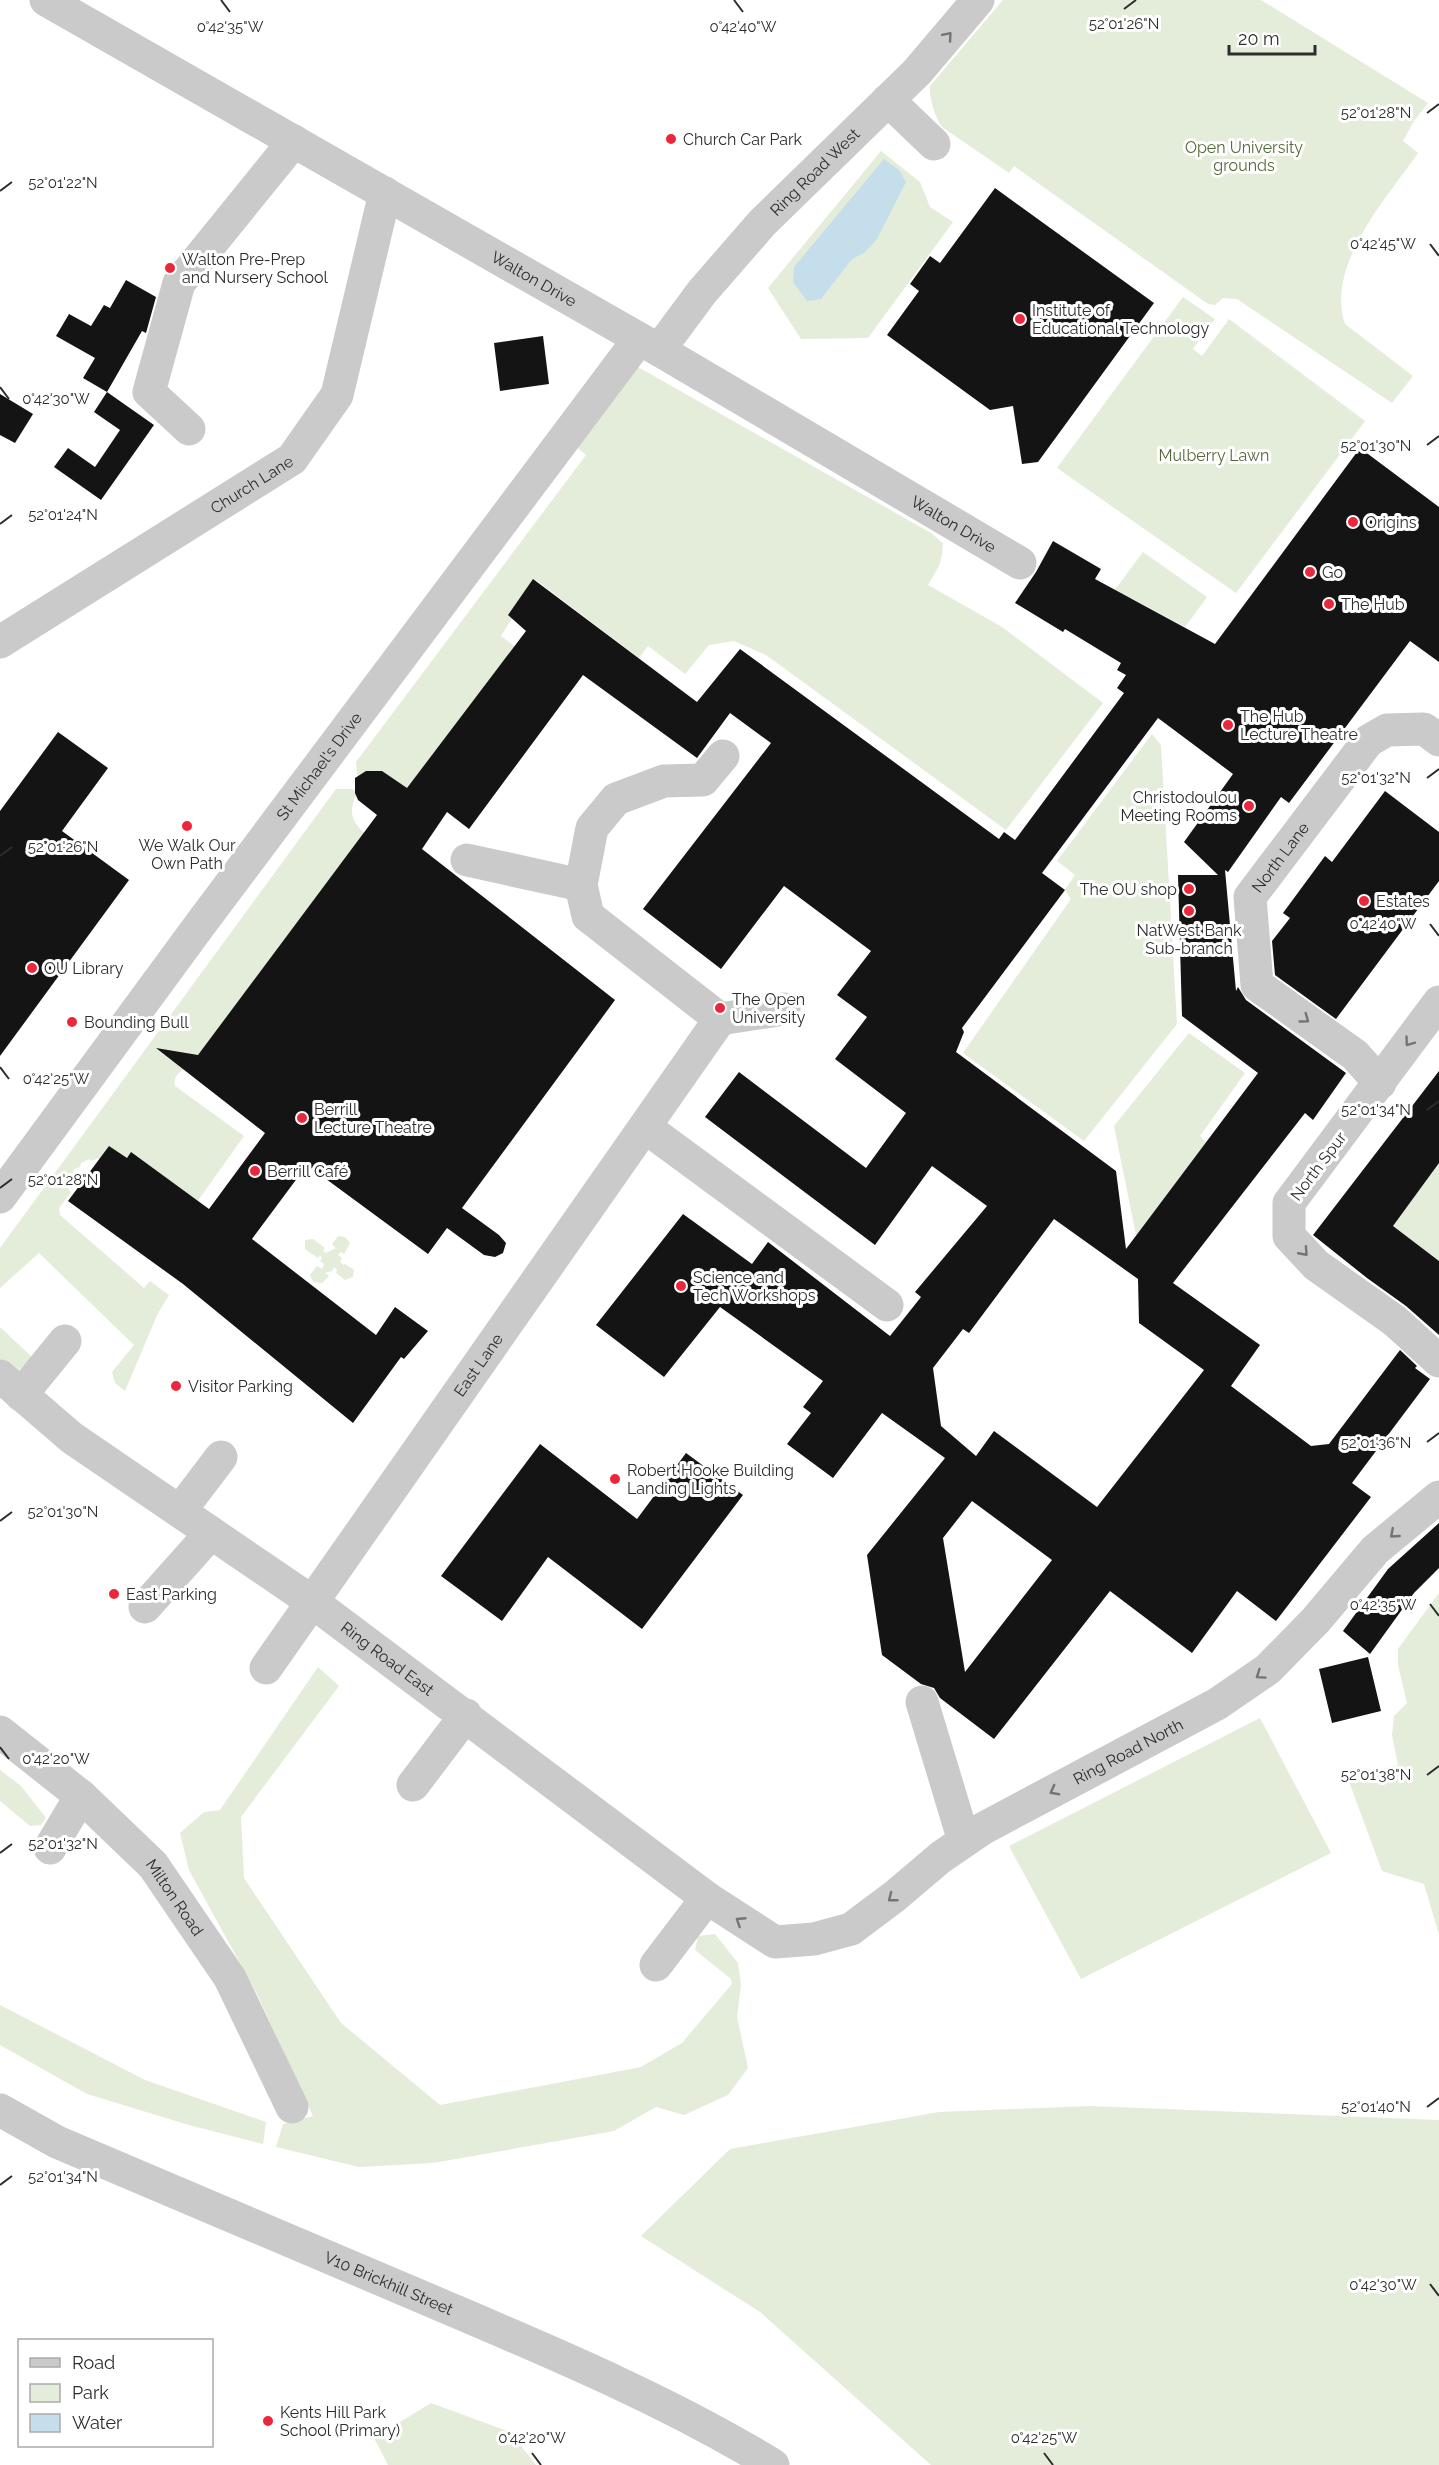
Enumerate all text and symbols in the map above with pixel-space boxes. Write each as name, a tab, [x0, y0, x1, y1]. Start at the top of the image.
text: 52°01'26"N	[1089, 15, 1159, 33]
text: 0°42'35"W	[197, 18, 264, 36]
text: 0°42'40"W	[710, 18, 777, 36]
scale bar	[1229, 18, 1314, 56]
text: 20 m	[1238, 28, 1280, 49]
one-way arrow	[940, 32, 951, 43]
text: 52°01'28"N	[1341, 104, 1411, 122]
street label: Ring Road West	[766, 124, 864, 220]
place label: Church Car Park	[683, 130, 803, 149]
marker: Church Car Park	[664, 132, 678, 146]
park label: Open University grounds	[1185, 138, 1303, 175]
text: 52°01'22"N	[28, 174, 98, 192]
text: 0°42'45"W	[1350, 235, 1416, 253]
street label: Walton Drive	[488, 247, 580, 311]
place label: Walton Pre-Prep and Nursery School	[182, 250, 328, 287]
marker: Walton Pre-Prep and Nursery School	[163, 261, 177, 275]
place label: Institute of Educational Technology	[1032, 301, 1209, 338]
marker: Institute of Educational Technology	[1013, 312, 1027, 326]
text: 0°42'30"W	[22, 390, 90, 408]
text: 52°01'30"N	[1341, 437, 1411, 455]
park label: Mulberry Lawn	[1159, 446, 1269, 465]
street label: Church Lane	[207, 452, 297, 518]
street label: Walton Drive	[907, 492, 999, 557]
text: 52°01'24"N	[28, 506, 98, 524]
place label: Origins	[1365, 513, 1417, 532]
marker: Origins	[1346, 515, 1360, 529]
place label: Go	[1322, 563, 1343, 582]
marker: Go	[1303, 565, 1317, 579]
place label: The Hub	[1341, 595, 1405, 614]
marker: The Hub	[1322, 597, 1336, 611]
place label: The Hub Lecture Theatre	[1240, 707, 1358, 744]
street label: St Michael's Drive	[273, 709, 366, 824]
marker: The Hub Lecture Theatre	[1221, 718, 1235, 732]
text: 52°01'32"N	[1341, 769, 1411, 787]
place label: Christodoulou Meeting Rooms	[1121, 788, 1237, 825]
marker: Christodoulou Meeting Rooms	[1242, 799, 1256, 813]
marker: We Walk Our Own Path	[180, 819, 194, 833]
street label: North Lane	[1248, 819, 1313, 896]
place label: We Walk Our Own Path	[138, 836, 236, 873]
text: 52°01'26"N	[28, 838, 98, 856]
place label: The OU shop	[1080, 880, 1177, 899]
marker: The OU shop	[1182, 882, 1196, 896]
place label: Estates	[1376, 892, 1430, 911]
marker: Estates	[1357, 894, 1371, 908]
marker: NatWest Bank Sub-branch	[1182, 904, 1196, 918]
text: 0°42'40"W	[1350, 915, 1417, 933]
place label: NatWest Bank Sub-branch	[1136, 921, 1242, 958]
place label: OU Library	[44, 959, 124, 978]
marker: OU Library	[25, 961, 39, 975]
place label: The Open University	[732, 990, 806, 1027]
marker: The Open University	[713, 1001, 727, 1015]
one-way arrow	[1298, 1012, 1309, 1023]
place label: Bounding Bull	[84, 1013, 189, 1032]
marker: Bounding Bull	[65, 1015, 79, 1029]
one-way arrow	[1406, 1036, 1417, 1047]
text: 0°42'25"W	[23, 1070, 90, 1088]
place label: Berrill Lecture Theatre	[314, 1100, 432, 1137]
text: 52°01'34"N	[1341, 1101, 1411, 1119]
marker: Berrill Lecture Theatre	[295, 1111, 309, 1125]
street label: North Spur	[1286, 1128, 1351, 1204]
place label: Berrill Café	[267, 1162, 348, 1181]
marker: Berrill Café	[248, 1164, 262, 1178]
text: 52°01'28"N	[28, 1171, 98, 1189]
one-way arrow	[1297, 1245, 1308, 1256]
place label: Science and Tech Workshops	[693, 1268, 816, 1305]
marker: Science and Tech Workshops	[674, 1279, 688, 1293]
street label: East Lane	[450, 1330, 507, 1400]
place label: Visitor Parking	[188, 1377, 293, 1396]
marker: Visitor Parking	[169, 1379, 183, 1393]
text: 52°01'36"N	[1341, 1434, 1411, 1452]
place label: Robert Hooke Building Landing Lights	[627, 1461, 794, 1498]
marker: Robert Hooke Building Landing Lights	[608, 1472, 622, 1486]
text: 52°01'30"N	[28, 1503, 98, 1521]
one-way arrow	[1390, 1527, 1401, 1538]
place label: East Parking	[126, 1585, 217, 1604]
marker: East Parking	[107, 1587, 121, 1601]
text: 0°42'35"W	[1350, 1596, 1417, 1614]
street label: Ring Road East	[337, 1618, 438, 1700]
one-way arrow	[1256, 1668, 1267, 1679]
street label: Ring Road North	[1070, 1715, 1186, 1789]
text: 0°42'20"W	[22, 1750, 90, 1768]
text: 52°01'38"N	[1341, 1766, 1411, 1784]
one-way arrow	[1049, 1784, 1060, 1795]
text: 52°01'32"N	[28, 1835, 98, 1853]
street label: Milton Road	[142, 1856, 207, 1940]
one-way arrow	[887, 1891, 898, 1902]
one-way arrow	[736, 1917, 747, 1928]
text: 52°01'40"N	[1341, 2098, 1411, 2116]
text: 52°01'34"N	[28, 2168, 98, 2186]
street label: V10 Brickhill Street	[322, 2248, 456, 2319]
text: 0°42'30"W	[1349, 2276, 1417, 2294]
legend	[18, 2339, 213, 2447]
text: Road	[72, 2352, 115, 2373]
text: Park	[72, 2382, 109, 2403]
place label: Kents Hill Park School (Primary)	[280, 2403, 400, 2440]
text: Water	[72, 2412, 123, 2433]
marker: Kents Hill Park School (Primary)	[261, 2414, 275, 2428]
text: 0°42'20"W	[498, 2429, 566, 2447]
text: 0°42'25"W	[1011, 2429, 1078, 2447]

